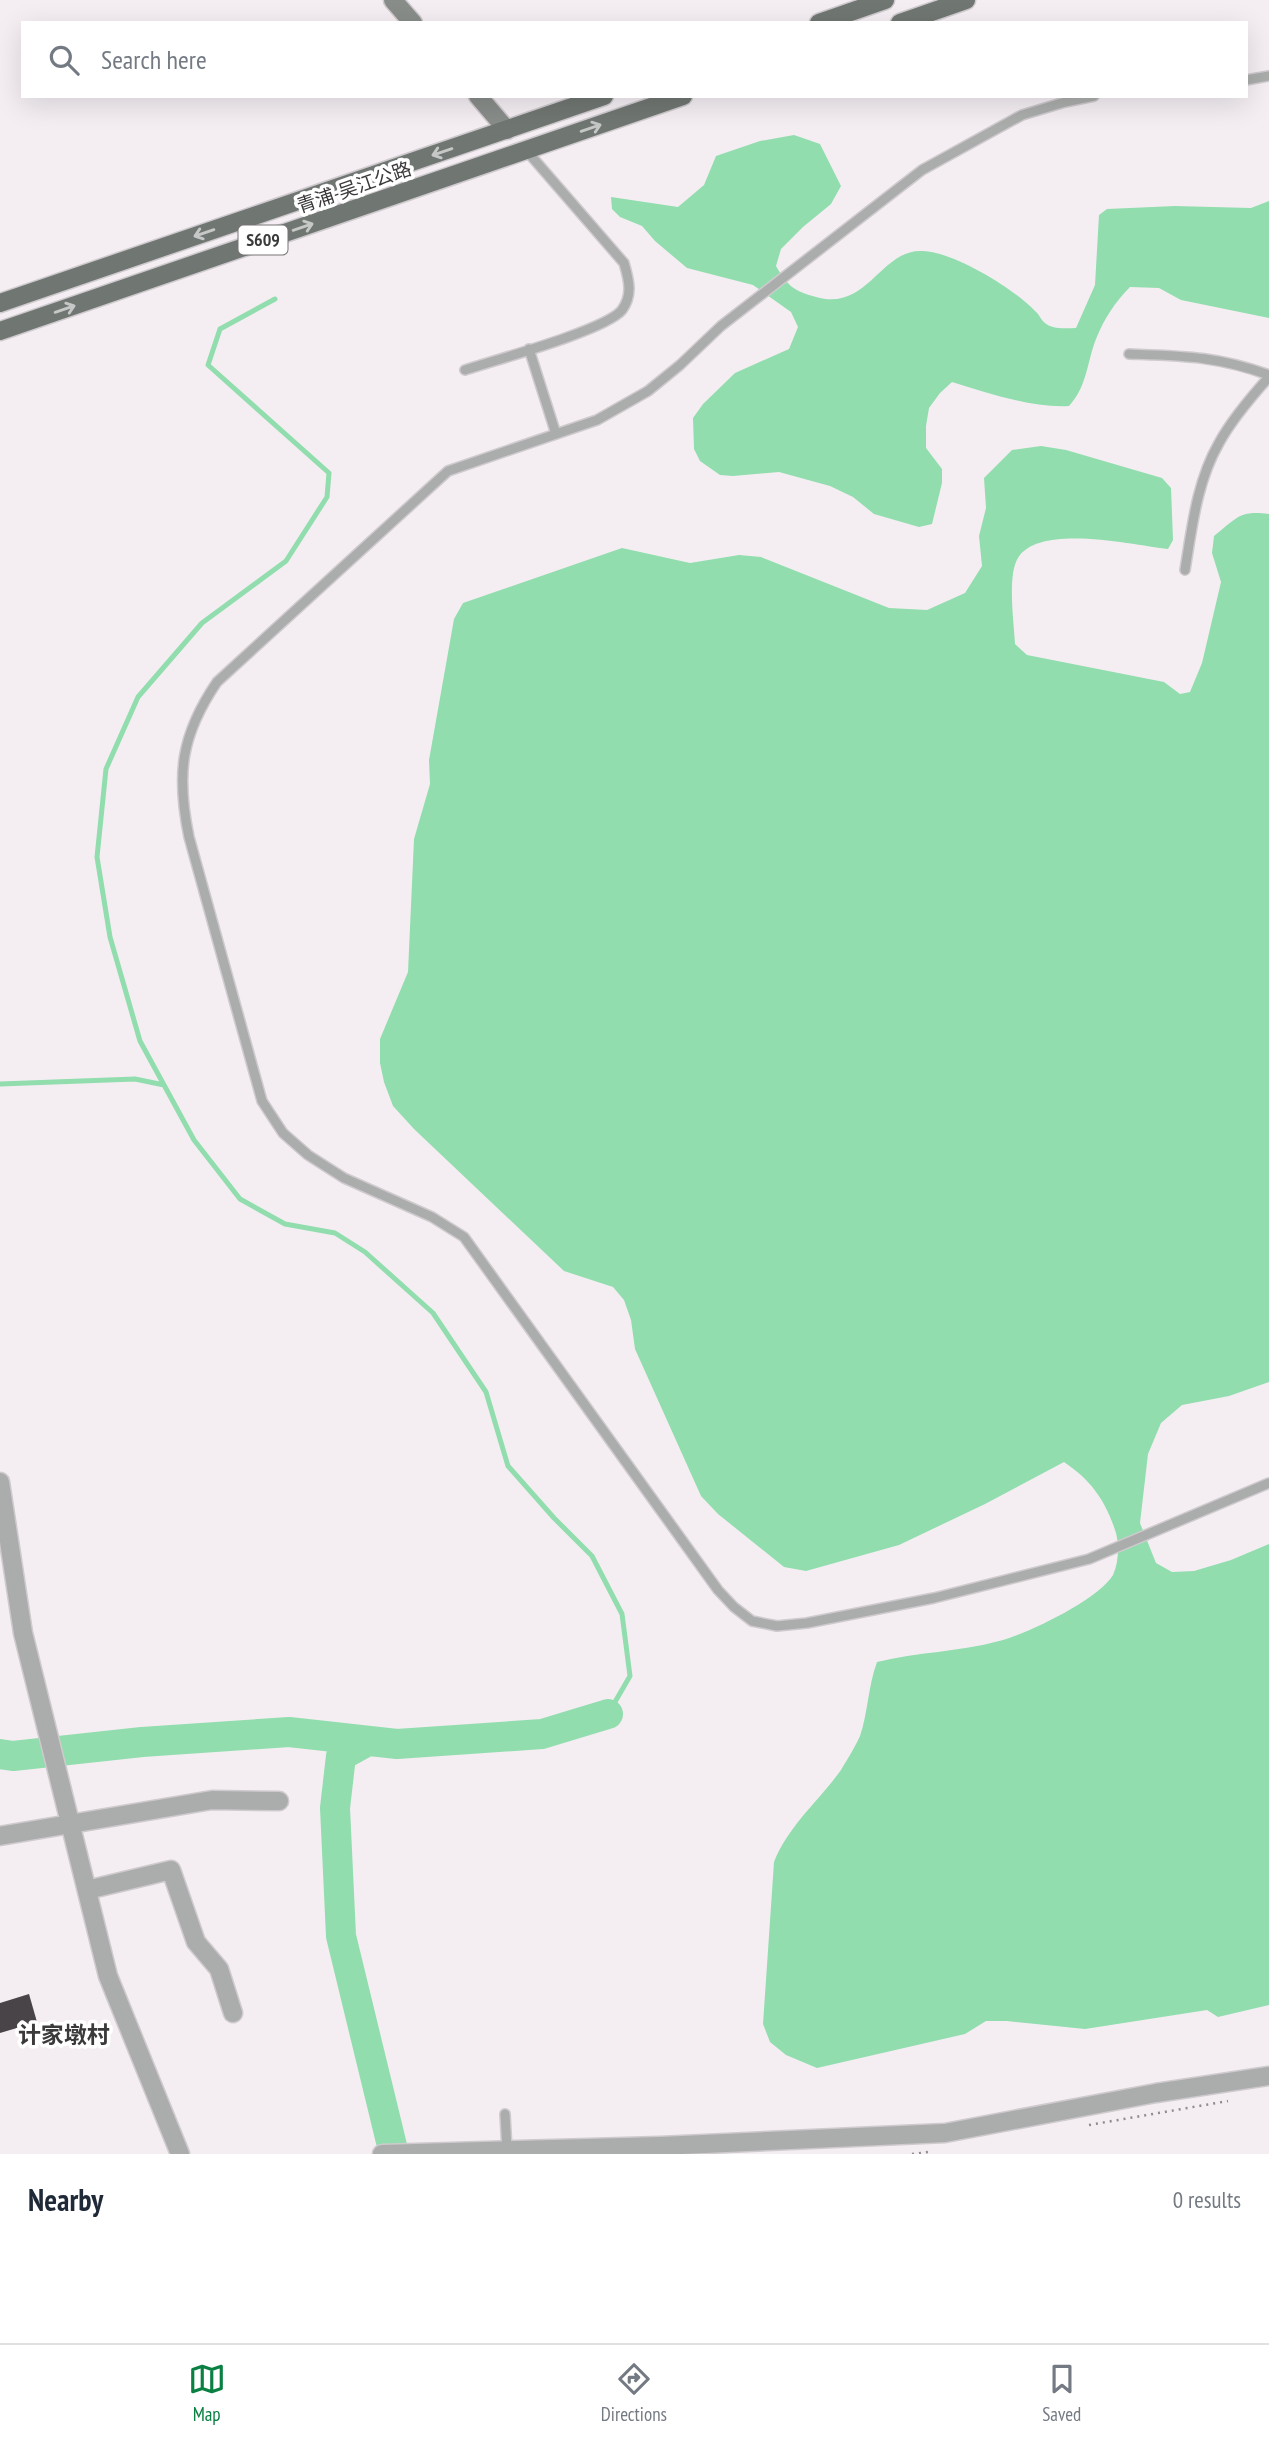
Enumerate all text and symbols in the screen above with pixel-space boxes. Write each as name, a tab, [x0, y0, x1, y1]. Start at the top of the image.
search box	[21, 21, 1248, 98]
icon: search	[45, 41, 83, 79]
text: Search here	[101, 43, 207, 76]
one-way arrow	[580, 121, 602, 134]
one-way arrow	[432, 147, 454, 159]
street label: 青浦-吴江公路	[294, 156, 414, 218]
one-way arrow	[291, 220, 313, 232]
road number: S609	[238, 226, 288, 254]
one-way arrow	[193, 227, 215, 240]
one-way arrow	[53, 302, 75, 314]
district label: 计家墩村	[18, 2020, 110, 2049]
text: Nearby	[28, 2180, 103, 2219]
text: 0 results	[1173, 2185, 1241, 2214]
tab: Map	[188, 2360, 226, 2426]
tab: Directions	[601, 2360, 667, 2426]
tab: Saved	[1042, 2360, 1081, 2426]

